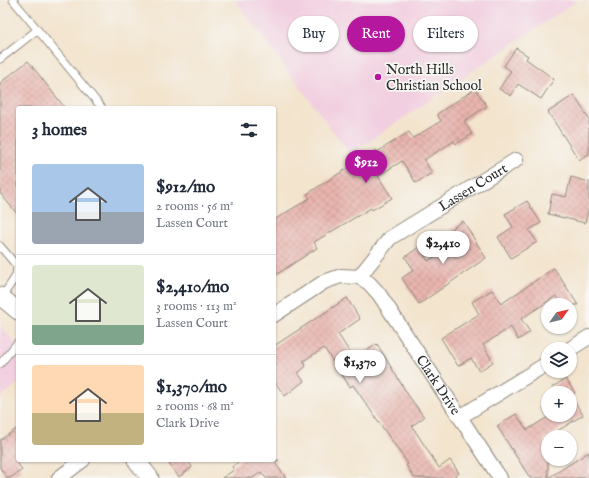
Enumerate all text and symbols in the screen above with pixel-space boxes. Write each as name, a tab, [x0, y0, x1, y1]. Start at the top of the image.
chip: Buy	[288, 16, 339, 52]
chip: Rent	[347, 16, 405, 52]
chip: Filters	[413, 16, 478, 52]
place label: North Hills Christian School	[386, 61, 482, 95]
marker: North Hills Christian School	[373, 72, 383, 82]
icon: filters	[238, 119, 260, 141]
text: 3 homes	[32, 120, 87, 141]
pin: $912	[342, 150, 390, 184]
text: $912	[354, 154, 378, 171]
street label: Lassen Court	[435, 160, 511, 216]
text: $912/mo	[156, 177, 215, 198]
icon: home	[64, 180, 112, 228]
text: 2 rooms · 56 m²	[156, 198, 234, 215]
text: Lassen Court	[156, 215, 228, 232]
pin: $2,410	[410, 231, 476, 265]
text: $2,410	[426, 235, 460, 252]
text: $2,410/mo	[156, 277, 229, 298]
icon: home	[64, 281, 112, 329]
text: 3 rooms · 113 m²	[156, 298, 237, 315]
north arrow	[541, 298, 577, 334]
map controls	[541, 298, 577, 466]
text: Lassen Court	[156, 315, 228, 332]
button: layers	[541, 342, 577, 378]
pin: $1,370	[327, 350, 393, 384]
street label: Clark Drive	[412, 352, 464, 419]
text: $1,370	[344, 354, 376, 371]
text: $1,370/mo	[156, 377, 227, 398]
icon: home	[64, 381, 112, 429]
button: +	[541, 386, 577, 422]
text: 2 rooms · 68 m²	[156, 398, 234, 415]
text: Clark Drive	[156, 415, 219, 432]
button: −	[541, 430, 577, 466]

